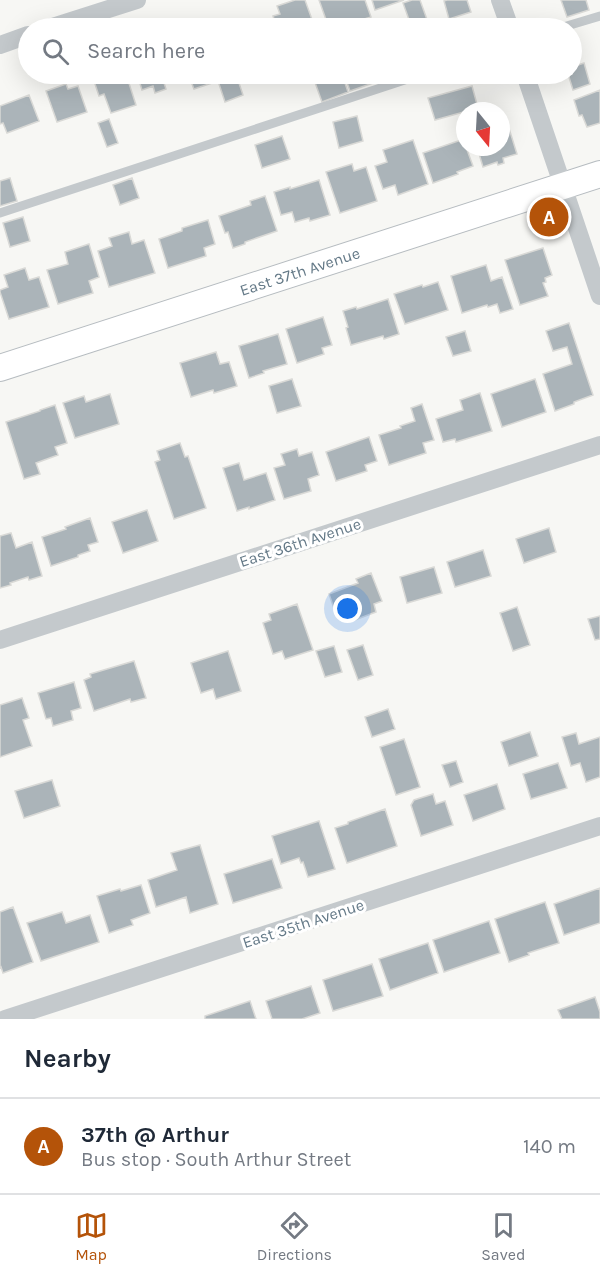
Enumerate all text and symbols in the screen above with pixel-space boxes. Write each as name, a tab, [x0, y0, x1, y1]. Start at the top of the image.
search box	[18, 18, 582, 84]
icon: search	[39, 35, 72, 68]
text: Search here	[87, 38, 205, 64]
north arrow	[456, 102, 510, 156]
pin: A	[530, 194, 568, 240]
street label: East 37th Avenue	[237, 243, 362, 300]
street label: East 36th Avenue	[237, 514, 363, 571]
your location	[333, 594, 362, 623]
street label: East 35th Avenue	[240, 895, 366, 952]
text: Nearby	[24, 1043, 111, 1074]
text: 37th @ Arthur	[81, 1122, 229, 1148]
text: A	[37, 1135, 50, 1158]
text: 140 m	[523, 1135, 576, 1158]
text: Bus stop · South Arthur Street	[81, 1148, 351, 1171]
tab: Map	[75, 1209, 108, 1264]
tab: Directions	[257, 1209, 332, 1264]
tab: Saved	[481, 1209, 525, 1264]

